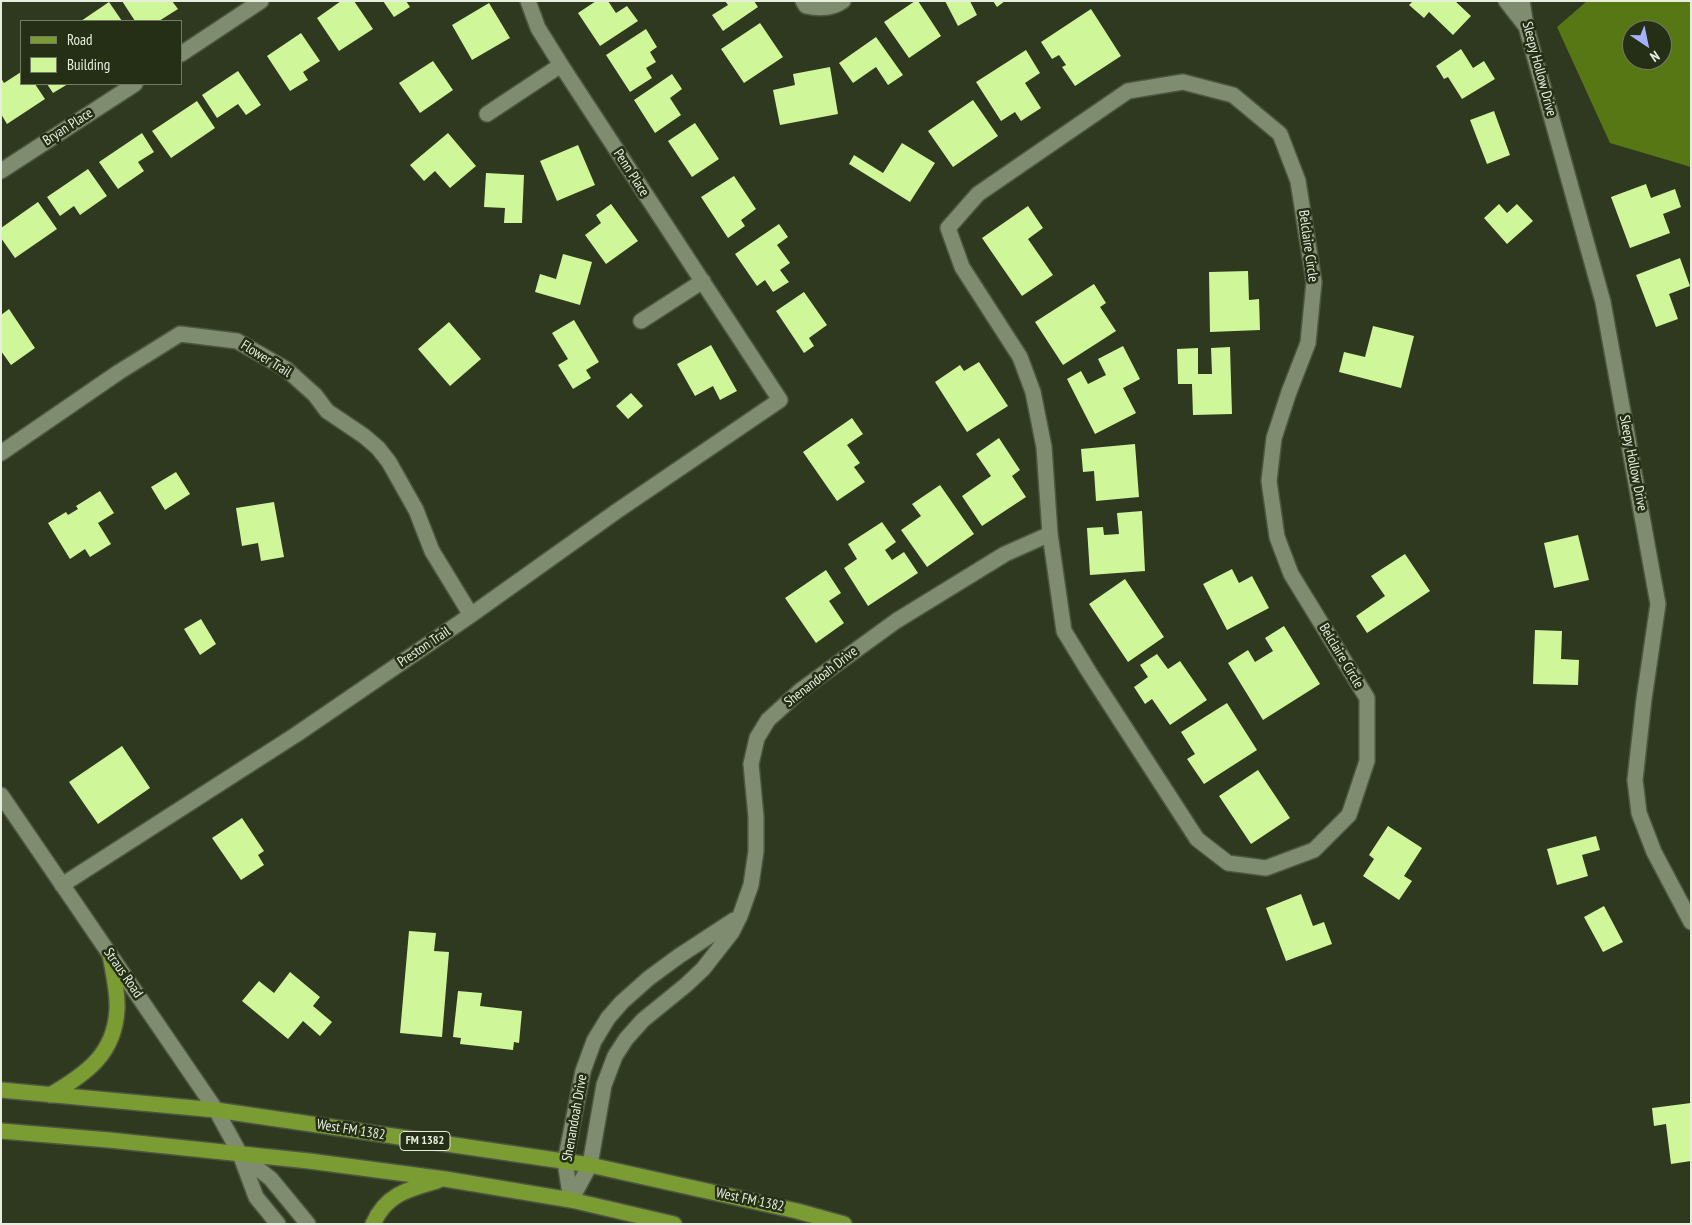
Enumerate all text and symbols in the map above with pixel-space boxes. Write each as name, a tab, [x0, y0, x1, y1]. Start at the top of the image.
legend	[20, 20, 182, 85]
street label: Sleepy Hollow Drive	[1518, 20, 1560, 118]
north arrow	[1622, 20, 1672, 70]
text: Road	[67, 30, 93, 49]
text: N	[1647, 47, 1663, 66]
text: Building	[67, 55, 110, 74]
street label: Bryan Place	[40, 105, 96, 149]
street label: Penn Place	[610, 146, 652, 200]
street label: Belclaire Circle	[1295, 209, 1321, 283]
street label: Flower Trail	[238, 337, 294, 381]
street label: Sleepy Hollow Drive	[1615, 414, 1651, 512]
street label: Belclaire Circle	[1315, 621, 1367, 691]
street label: Preston Trail	[394, 623, 454, 671]
street label: Shenandoah Drive	[781, 643, 861, 711]
street label: Straus Road	[100, 945, 146, 1001]
street label: Shenandoah Drive	[559, 1073, 591, 1163]
street label: West FM 1382	[316, 1116, 386, 1144]
road number: FM 1382	[400, 1132, 450, 1150]
street label: West FM 1382	[714, 1185, 786, 1215]

